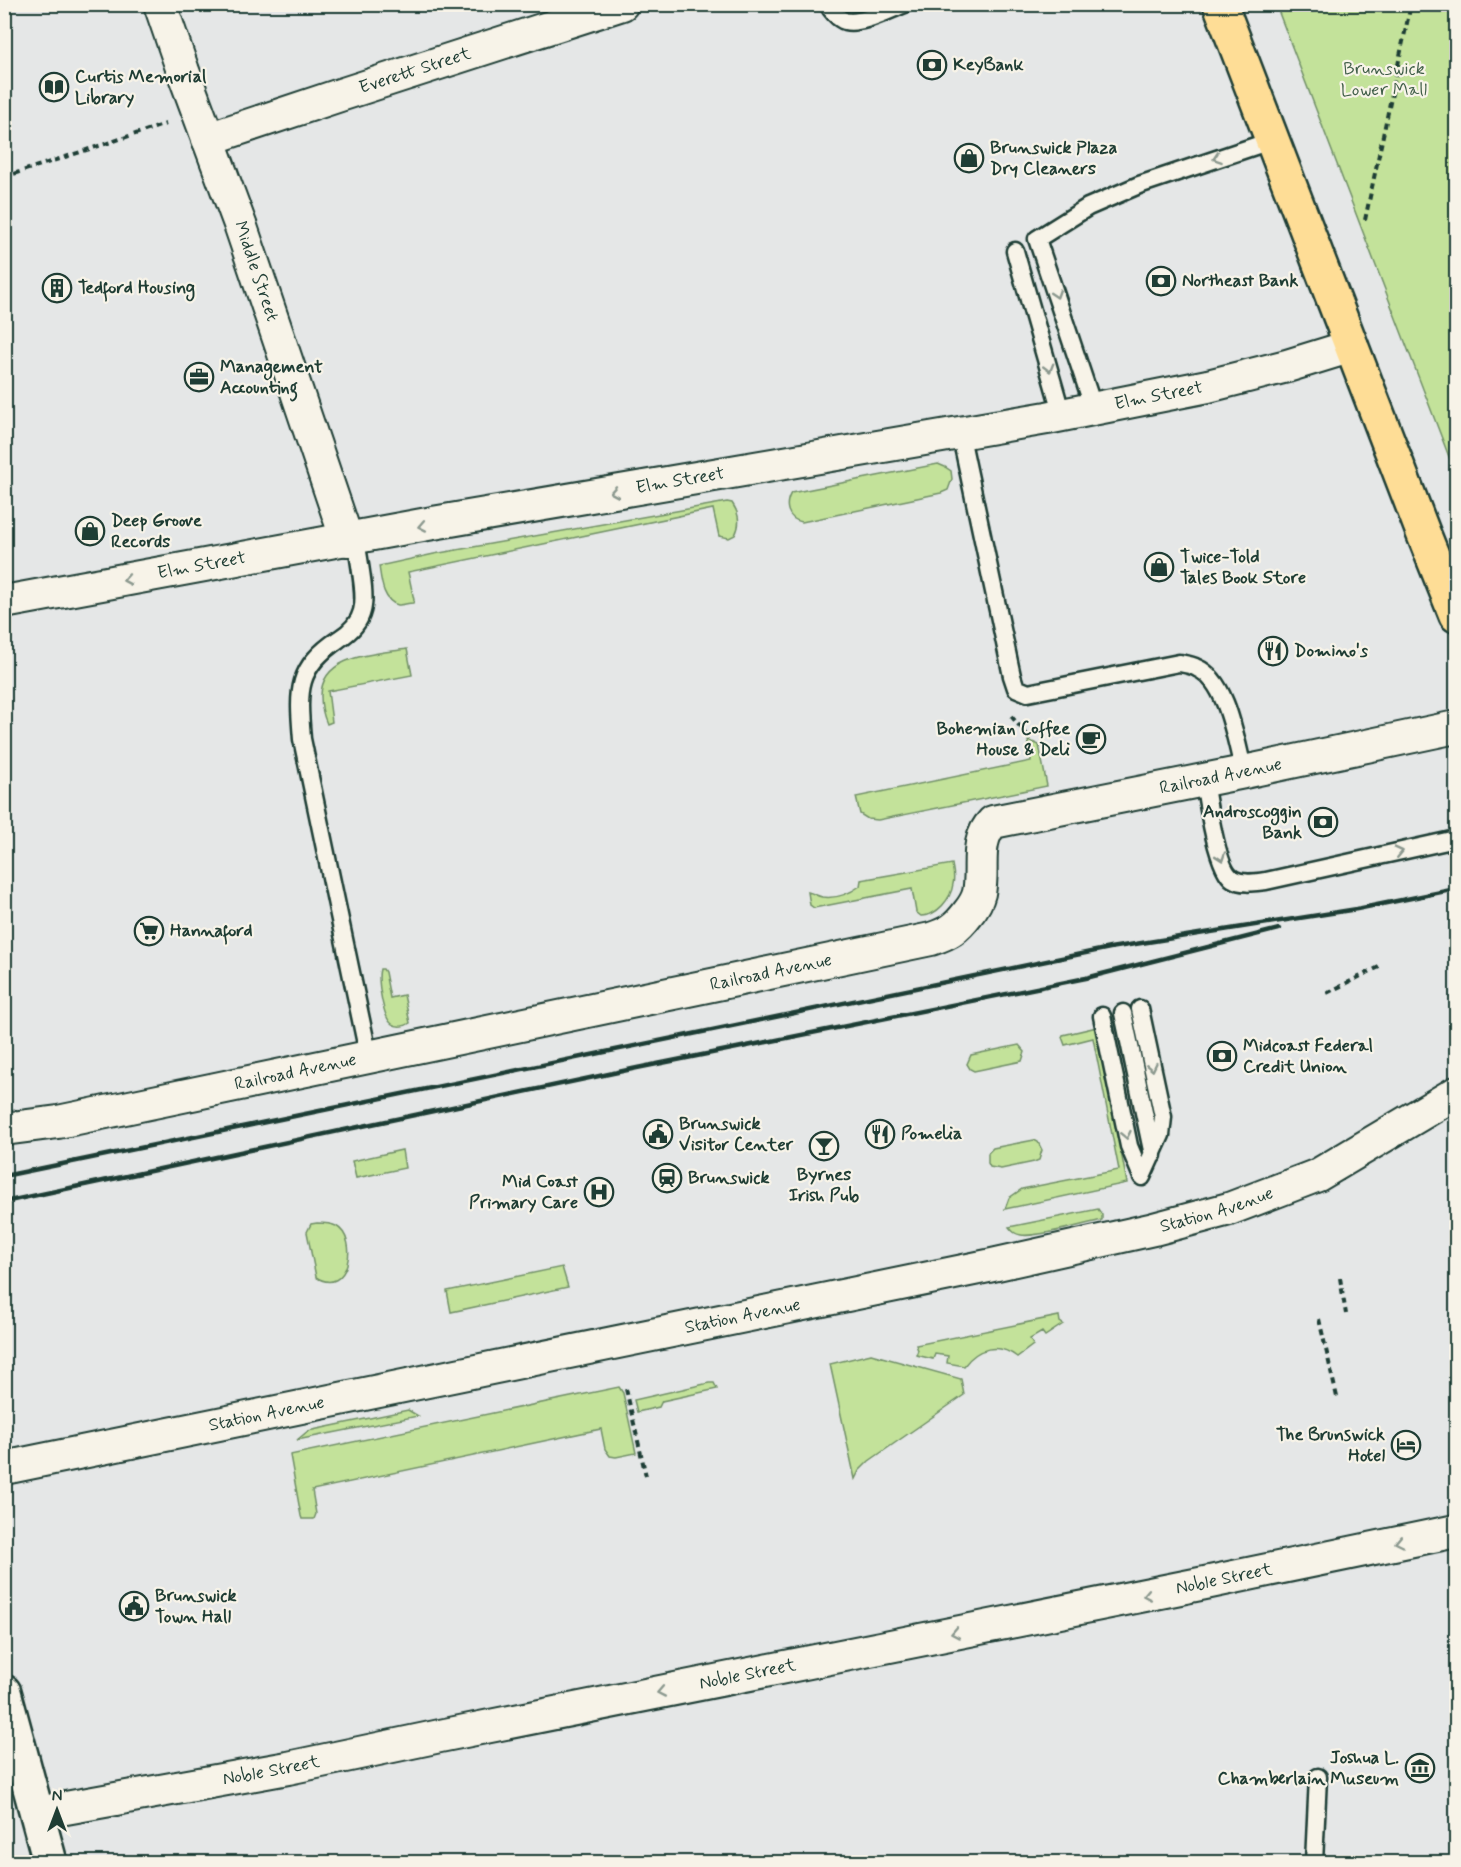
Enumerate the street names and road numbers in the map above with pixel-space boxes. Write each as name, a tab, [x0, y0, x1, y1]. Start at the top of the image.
street label: Everett Street	[356, 41, 474, 100]
street label: Middle Street	[228, 218, 284, 325]
street label: Elm Street	[1112, 375, 1205, 416]
street label: Elm Street	[634, 461, 726, 500]
street label: Elm Street	[155, 546, 248, 586]
street label: Railroad Avenue	[1158, 752, 1284, 801]
street label: Railroad Avenue	[708, 948, 834, 997]
street label: Railroad Avenue	[232, 1048, 359, 1097]
street label: Station Avenue	[1157, 1181, 1277, 1239]
street label: Station Avenue	[683, 1293, 803, 1340]
street label: Station Avenue	[207, 1391, 327, 1438]
street label: Noble Street	[1174, 1557, 1275, 1601]
street label: Noble Street	[697, 1653, 798, 1696]
street label: Noble Street	[221, 1750, 322, 1792]

